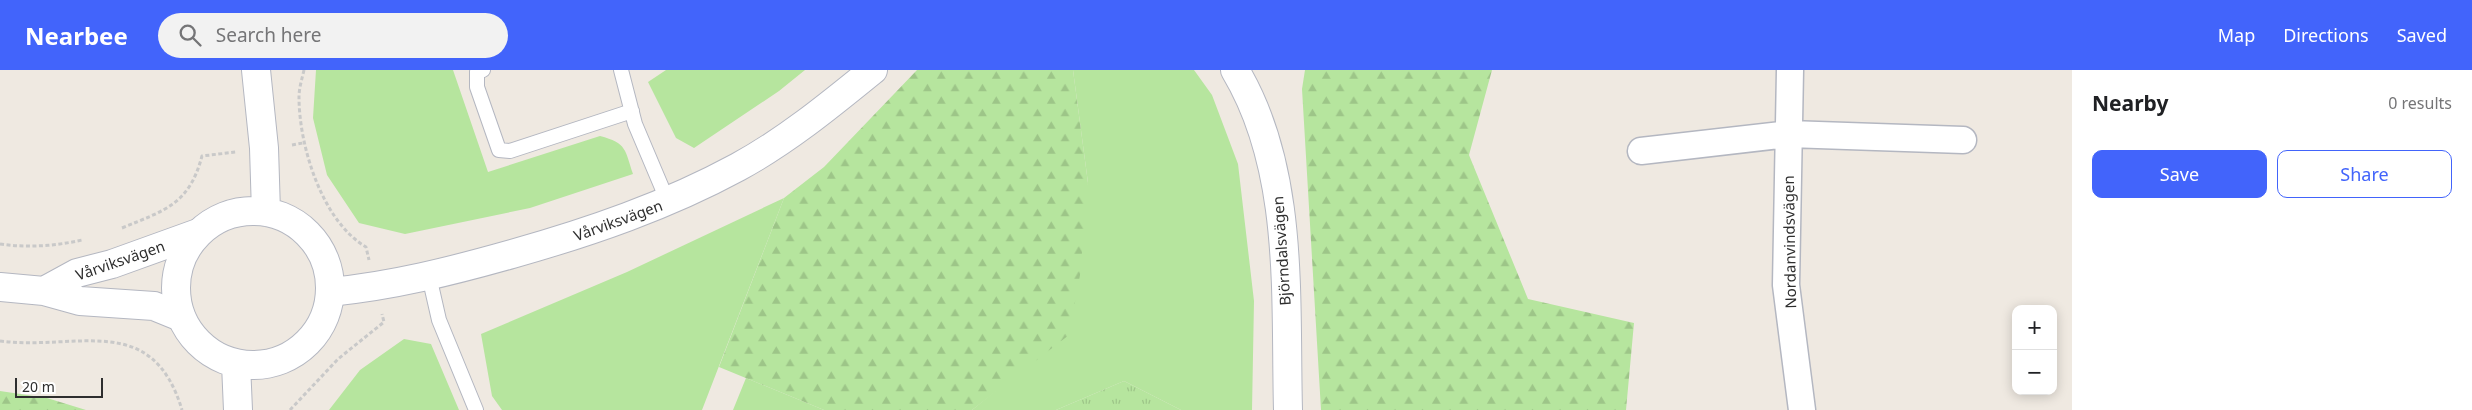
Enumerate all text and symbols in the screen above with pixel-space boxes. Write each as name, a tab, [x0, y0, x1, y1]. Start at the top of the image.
search box	[158, 13, 508, 58]
text: Nearbee	[25, 19, 128, 52]
icon: search	[176, 21, 204, 49]
text: Search here	[216, 22, 322, 48]
text: Map	[2218, 23, 2255, 47]
text: Directions	[2283, 23, 2369, 47]
text: Saved	[2397, 23, 2447, 47]
text: Nearby	[2092, 89, 2168, 117]
text: 0 results	[2388, 92, 2452, 114]
button: Save	[2092, 150, 2267, 198]
button: Share	[2277, 150, 2452, 198]
street label: Nordanvindsvägen	[1778, 175, 1800, 309]
street label: Vårviksvägen	[571, 195, 665, 245]
street label: Björndalsvägen	[1267, 196, 1295, 306]
street label: Vårviksvägen	[73, 235, 167, 285]
map controls	[2012, 305, 2057, 395]
button: +	[2012, 305, 2057, 350]
button: −	[2012, 350, 2057, 395]
scale bar	[15, 375, 102, 398]
text: 20 m	[22, 377, 55, 396]

